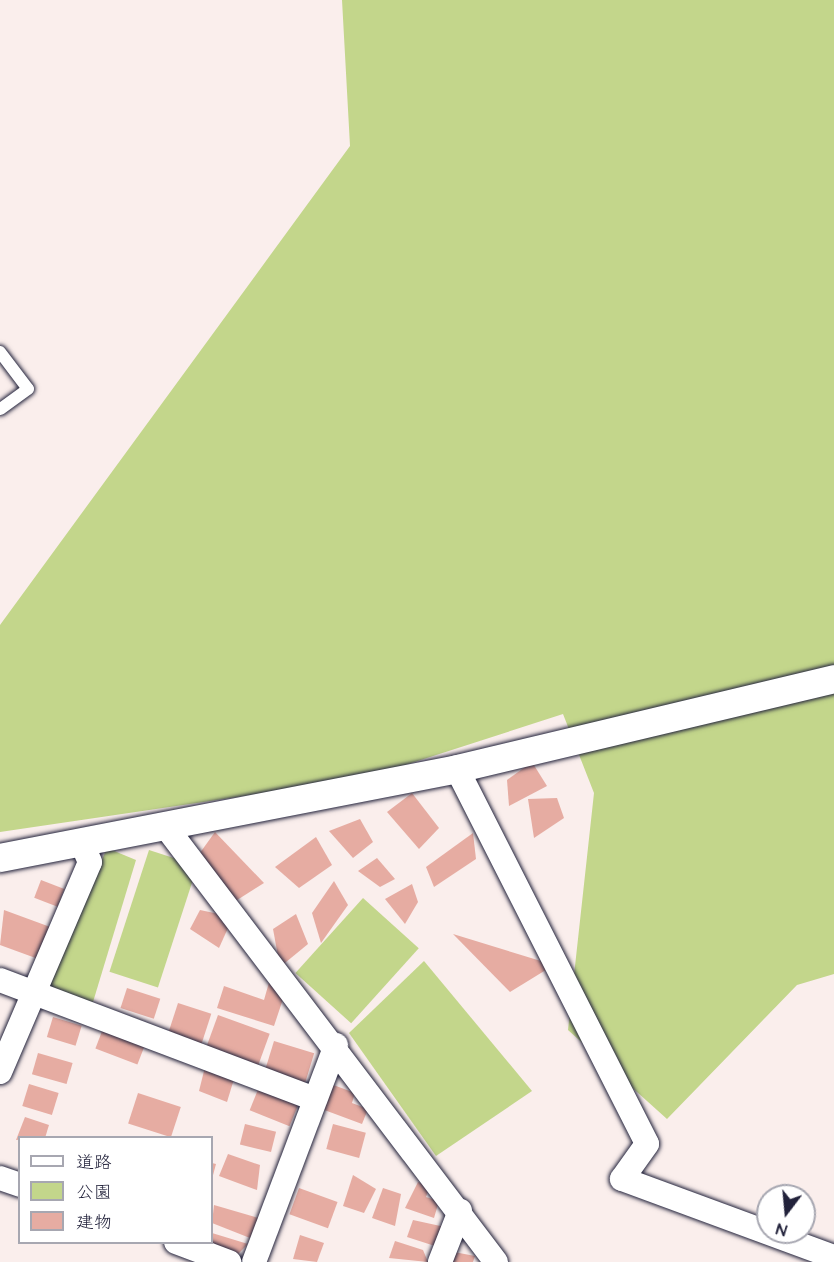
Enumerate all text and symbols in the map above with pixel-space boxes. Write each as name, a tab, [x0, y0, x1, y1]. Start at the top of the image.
legend	[18, 1136, 213, 1244]
text: 道路	[76, 1150, 112, 1175]
text: 公園	[76, 1180, 112, 1205]
north arrow	[756, 1184, 816, 1244]
text: 建物	[76, 1210, 112, 1235]
text: N	[774, 1217, 789, 1241]

